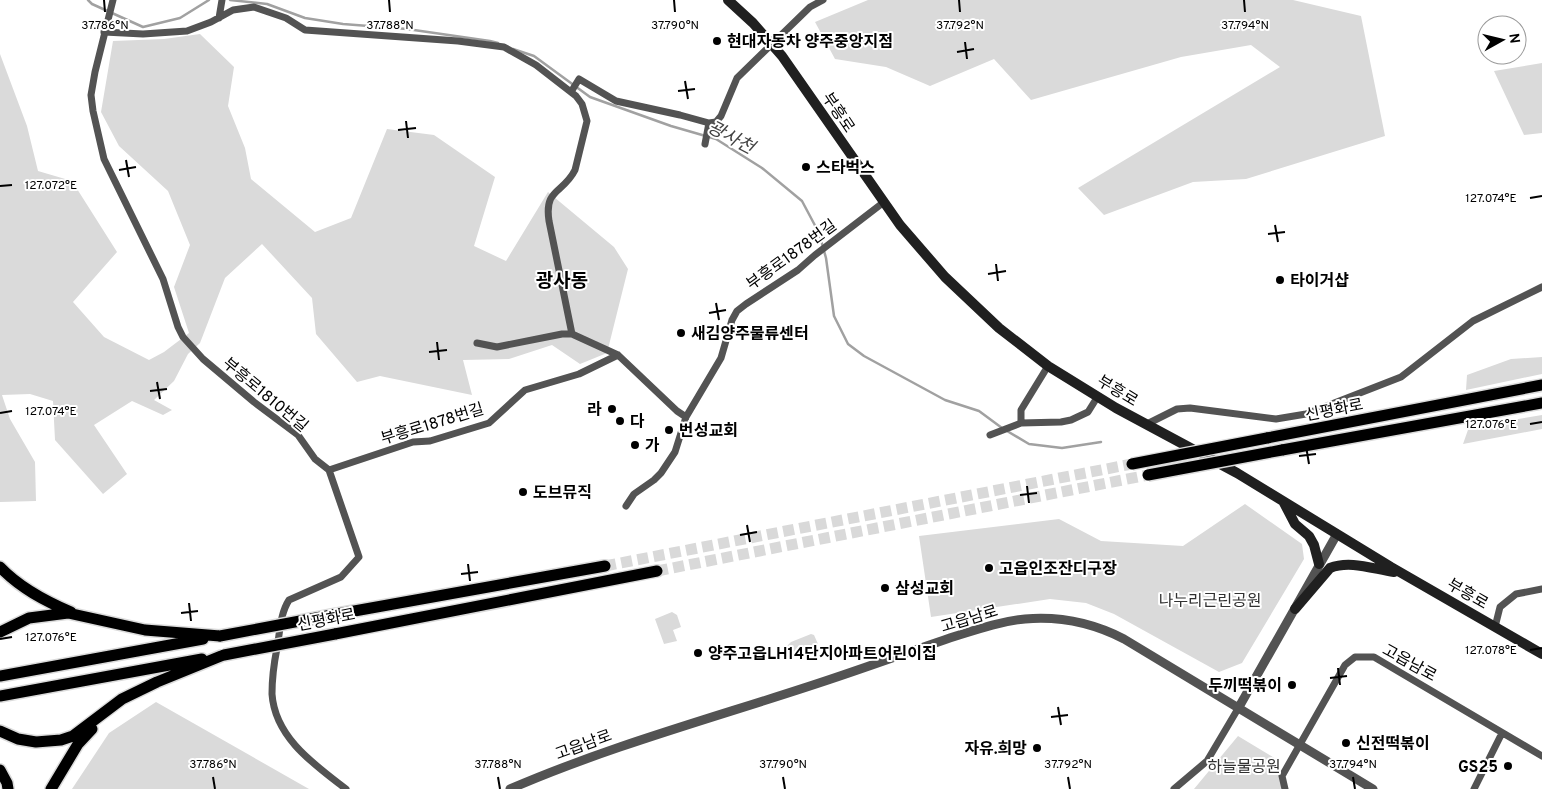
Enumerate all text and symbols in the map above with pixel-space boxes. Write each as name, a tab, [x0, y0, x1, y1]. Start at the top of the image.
north arrow	[1477, 15, 1527, 65]
text: 37.786°N	[81, 18, 129, 34]
text: 37.788°N	[366, 18, 414, 34]
text: 37.790°N	[651, 18, 699, 34]
text: 37.792°N	[936, 18, 984, 34]
text: 37.794°N	[1221, 18, 1269, 34]
place label: 현대자동차 양주중앙지점	[727, 32, 893, 53]
text: N	[1504, 32, 1523, 45]
marker: 현대자동차 양주중앙지점	[711, 35, 723, 47]
street label: 부흥로	[817, 89, 858, 137]
water label: 광사천	[703, 117, 760, 161]
place label: 스타벅스	[816, 159, 875, 179]
marker: 스타벅스	[800, 161, 812, 173]
text: 127.072°E	[25, 178, 77, 194]
text: 127.074°E	[1465, 191, 1517, 207]
street label: 부흥로1878번길	[743, 216, 841, 295]
district label: 광사동	[536, 270, 588, 294]
place label: 타이거샵	[1290, 272, 1349, 292]
marker: 타이거샵	[1274, 274, 1286, 286]
place label: 새김양주물류센터	[691, 325, 809, 345]
marker: 새김양주물류센터	[675, 327, 687, 339]
street label: 부흥로1810번길	[218, 354, 312, 437]
street label: 부흥로	[1093, 372, 1141, 412]
street label: 신평화로	[1304, 395, 1365, 426]
street label: 부흥로1878번길	[379, 400, 487, 450]
place label: 라	[587, 401, 602, 421]
marker: 라	[606, 403, 618, 415]
text: 127.074°E	[25, 404, 77, 420]
place label: 다	[630, 413, 645, 433]
marker: 다	[614, 415, 626, 427]
text: 127.076°E	[1465, 417, 1517, 433]
place label: 번성교회	[679, 422, 738, 442]
marker: 번성교회	[663, 424, 675, 436]
place label: 가	[645, 437, 660, 457]
marker: 가	[629, 439, 641, 451]
place label: 도브뮤직	[533, 484, 592, 504]
marker: 도브뮤직	[517, 486, 529, 498]
place label: 고읍인조잔디구장	[999, 560, 1117, 580]
marker: 고읍인조잔디구장	[983, 562, 995, 574]
street label: 부흥로	[1443, 575, 1491, 615]
place label: 삼성교회	[895, 580, 954, 600]
marker: 삼성교회	[879, 582, 891, 594]
park label: 나누리근린공원	[1158, 592, 1262, 612]
street label: 고읍남로	[939, 602, 1001, 638]
street label: 신평화로	[296, 605, 357, 636]
text: 127.076°E	[25, 630, 77, 646]
street label: 고읍남로	[1378, 641, 1440, 687]
text: 127.078°E	[1465, 643, 1517, 659]
place label: 양주고읍LH14단지아파트어린이집	[708, 645, 937, 665]
marker: 양주고읍LH14단지아파트어린이집	[692, 647, 704, 659]
place label: 두끼떡볶이	[1208, 677, 1282, 697]
marker: 두끼떡볶이	[1286, 679, 1298, 691]
street label: 고읍남로	[553, 726, 615, 765]
place label: 신전떡볶이	[1356, 735, 1430, 755]
marker: 신전떡볶이	[1340, 737, 1352, 749]
place label: 자유.희망	[964, 740, 1027, 760]
marker: 자유.희망	[1031, 742, 1043, 754]
text: 37.786°N	[189, 757, 237, 773]
text: 37.788°N	[474, 757, 522, 773]
text: 37.790°N	[759, 757, 807, 773]
text: 37.792°N	[1044, 757, 1092, 773]
text: 37.794°N	[1329, 757, 1377, 773]
park label: 하늘물공원	[1207, 758, 1281, 778]
place label: GS25	[1458, 758, 1498, 778]
marker: GS25	[1502, 760, 1514, 772]

